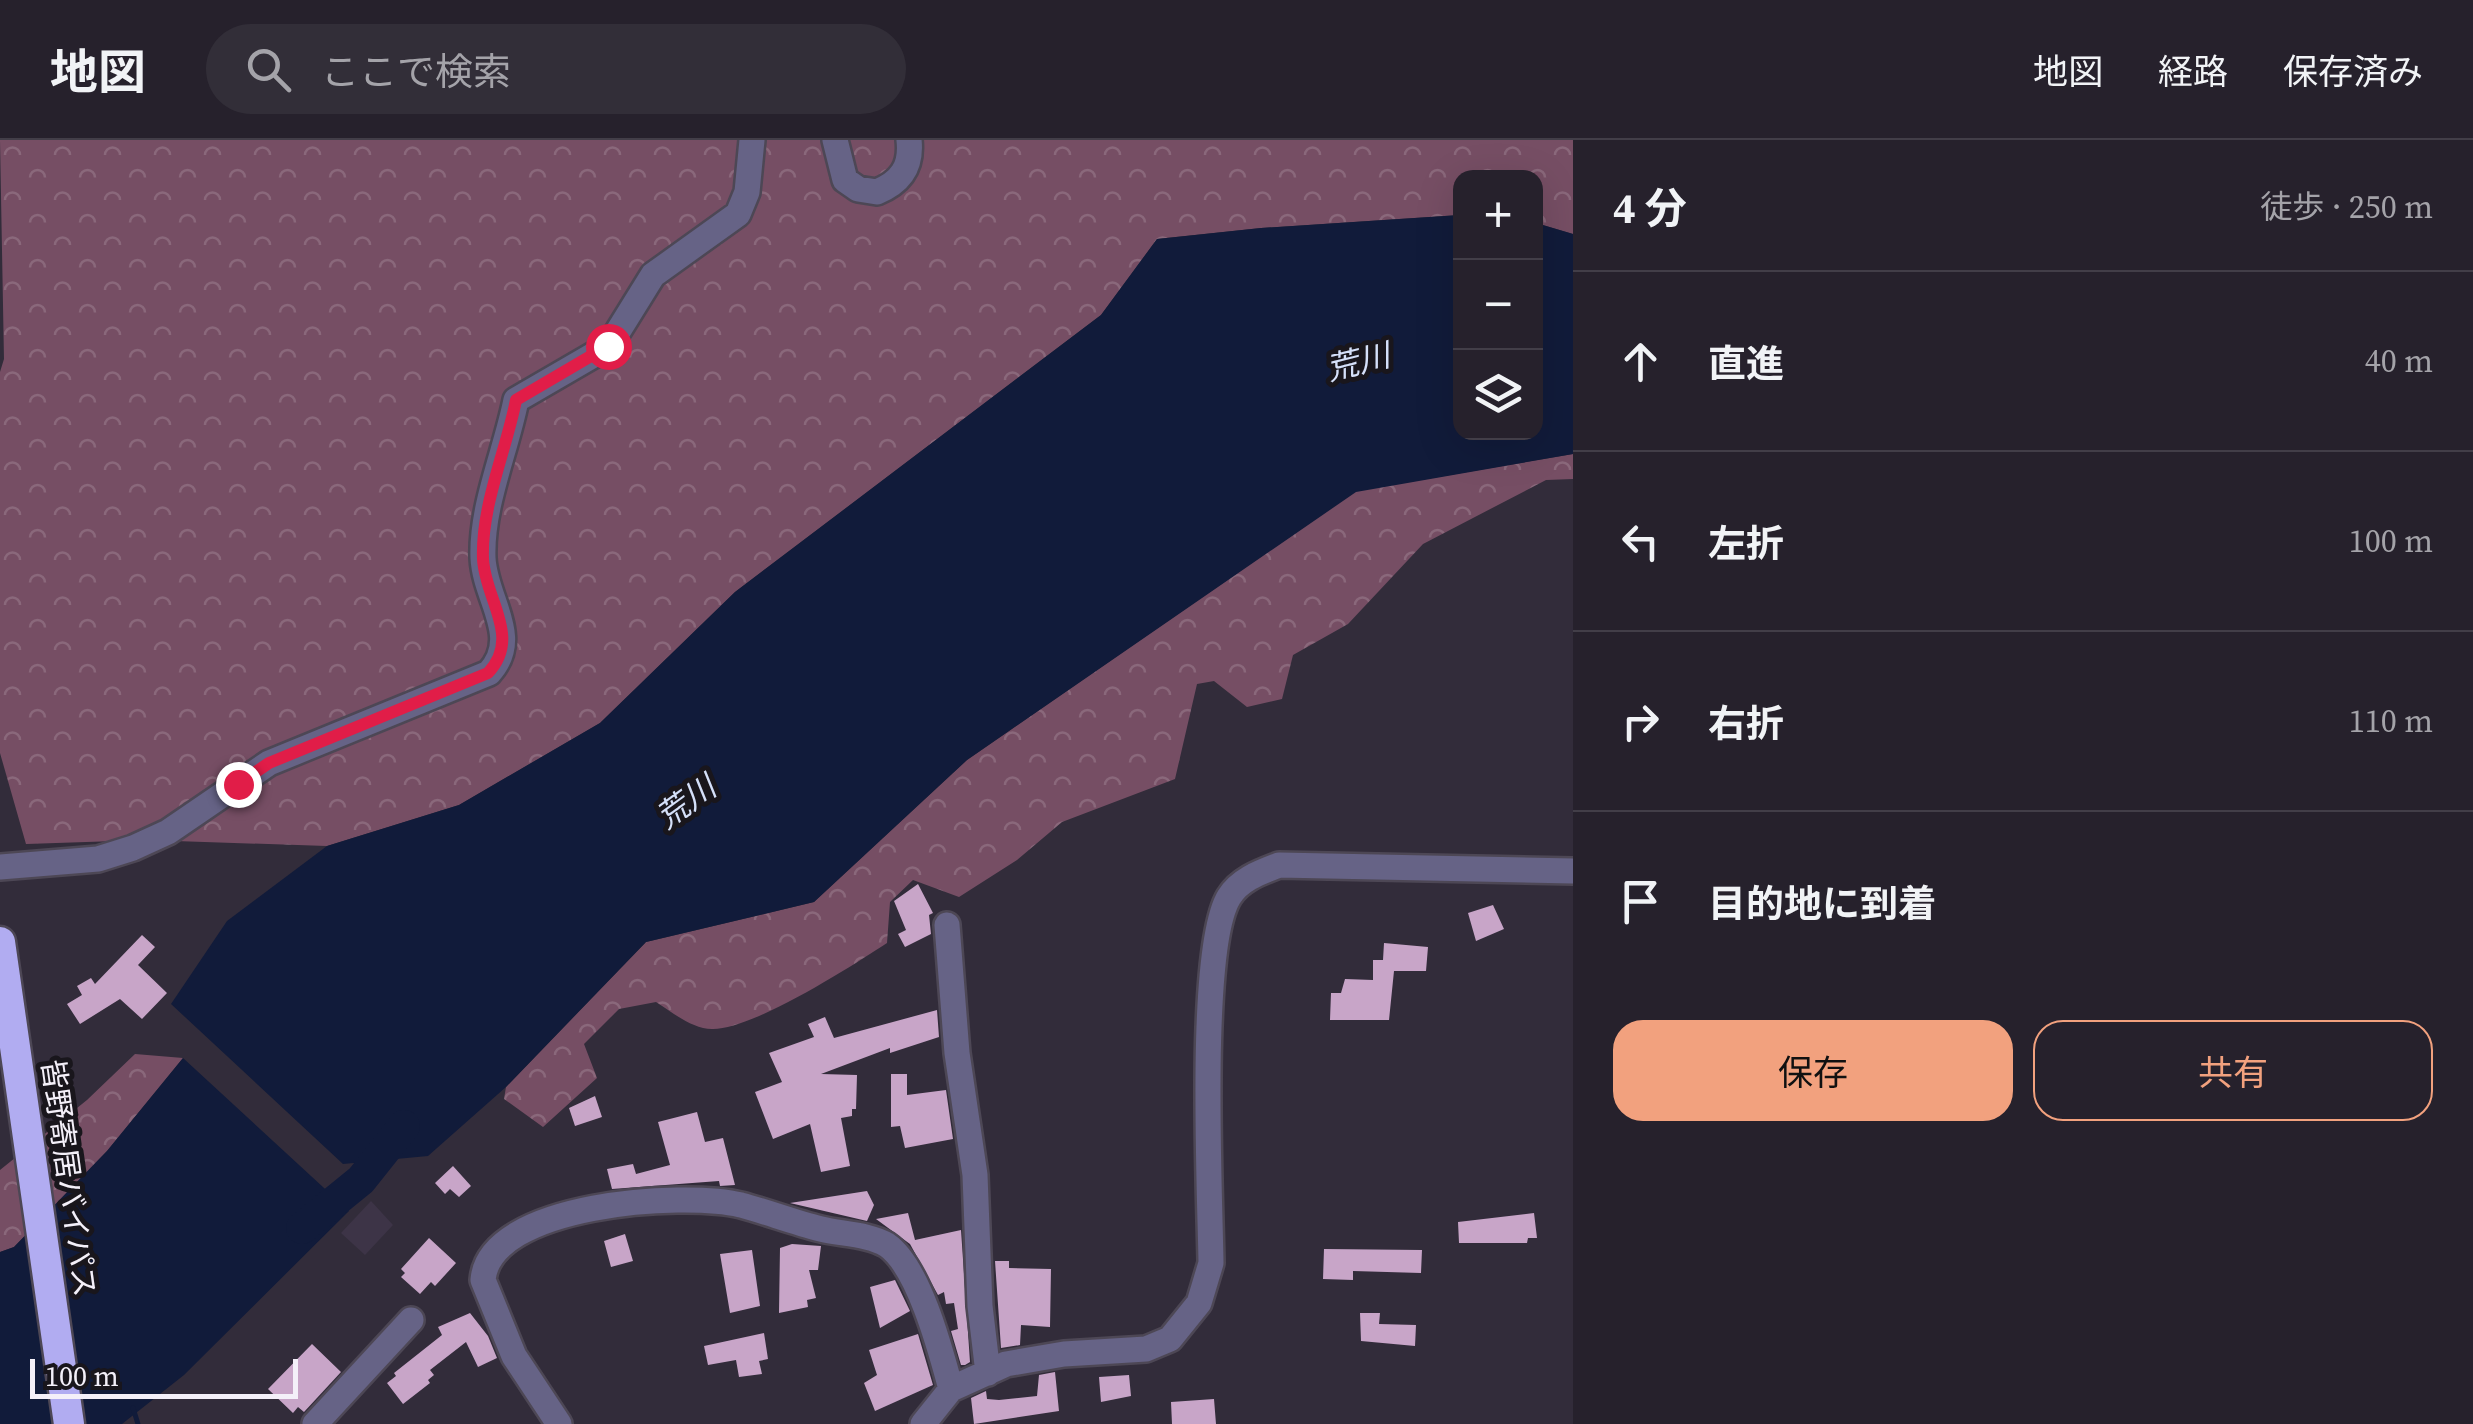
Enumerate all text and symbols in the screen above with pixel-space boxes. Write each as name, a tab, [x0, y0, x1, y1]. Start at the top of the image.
search box	[206, 24, 906, 114]
text: 地図	[50, 39, 146, 105]
icon: search	[241, 42, 296, 97]
text: ここで検索	[321, 46, 511, 98]
text: 地図	[2033, 48, 2103, 96]
text: 経路	[2158, 48, 2228, 96]
text: 保存済み	[2283, 48, 2423, 96]
map controls	[1453, 170, 1543, 440]
button: +	[1453, 170, 1543, 260]
text: 4 分	[1613, 179, 1687, 237]
text: 徒歩 · 250 m	[2260, 185, 2433, 229]
button: −	[1453, 260, 1543, 350]
route start	[586, 324, 632, 370]
water label: 荒川	[1322, 332, 1397, 391]
icon: ahead	[1613, 334, 1668, 389]
text: 直進	[1708, 338, 1784, 390]
text: 40 m	[2365, 339, 2433, 383]
button: layers	[1453, 350, 1543, 440]
icon: left	[1613, 514, 1668, 569]
text: 左折	[1708, 518, 1784, 570]
text: 100 m	[2349, 519, 2433, 563]
icon: right	[1613, 694, 1668, 749]
text: 右折	[1708, 698, 1784, 750]
text: 110 m	[2349, 699, 2433, 743]
route end	[216, 762, 262, 808]
water label: 荒川	[647, 764, 727, 839]
icon: arrive	[1613, 874, 1668, 929]
text: 目的地に到着	[1708, 878, 1936, 930]
button: 保存	[1613, 1020, 2013, 1121]
button: 共有	[2033, 1020, 2433, 1121]
street label: 皆野寄居バイパス	[32, 1057, 106, 1299]
scale bar	[30, 1354, 298, 1398]
text: 100 m	[45, 1357, 119, 1395]

